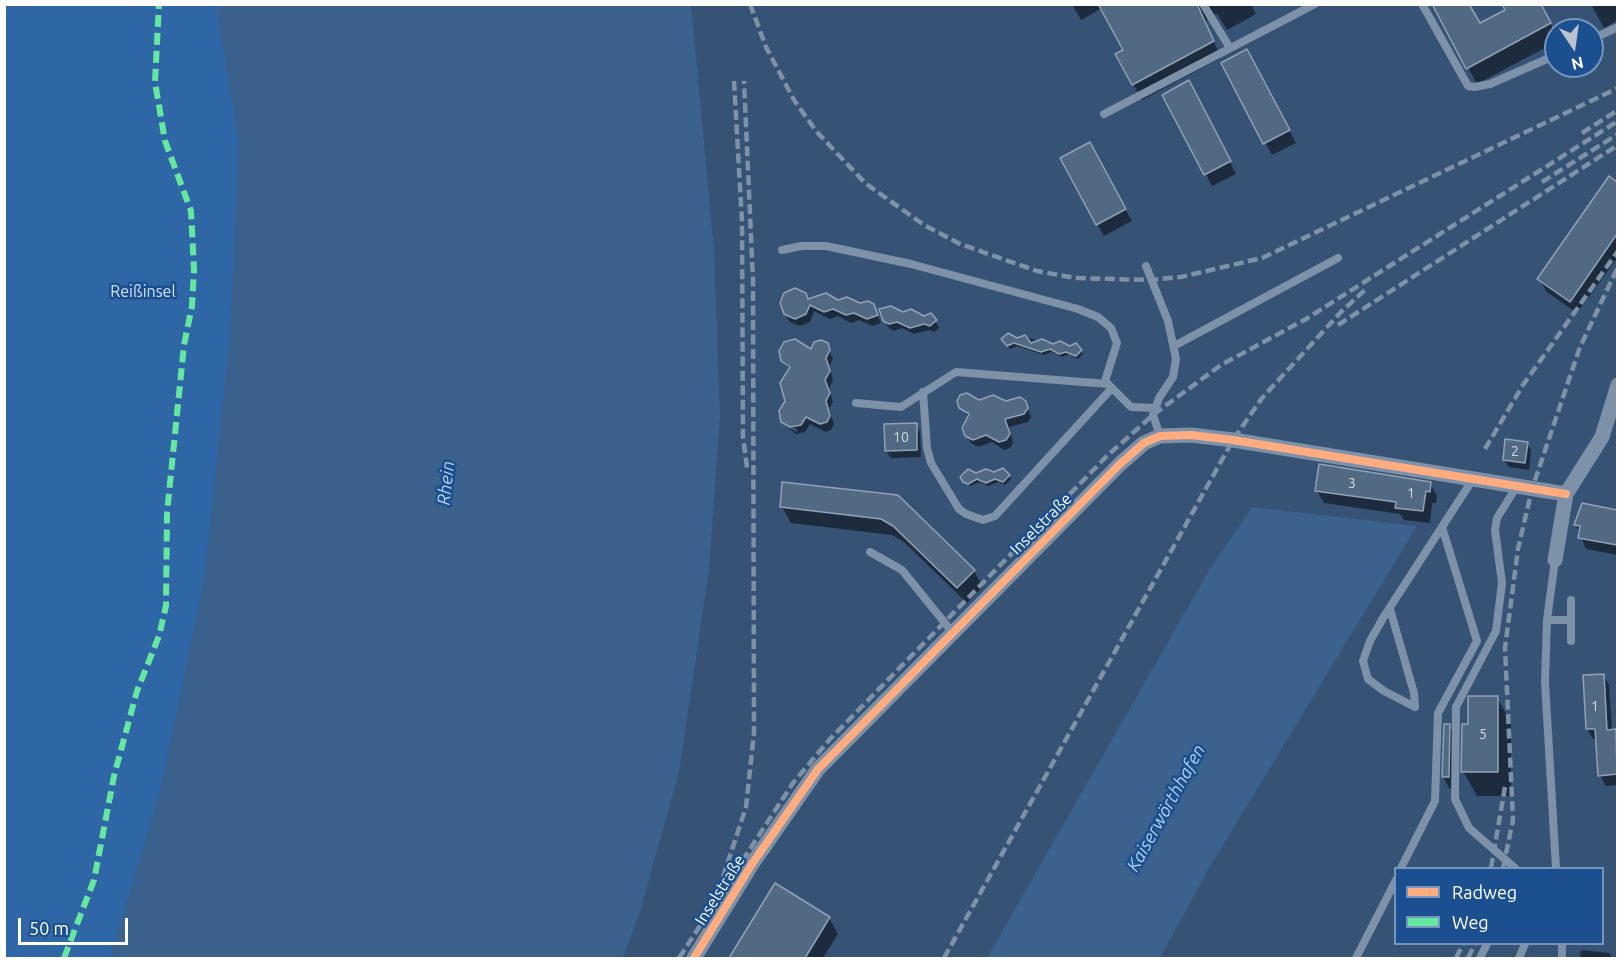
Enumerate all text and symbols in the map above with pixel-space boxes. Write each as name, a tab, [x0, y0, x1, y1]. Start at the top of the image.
north arrow	[1544, 18, 1604, 78]
text: N	[1570, 53, 1585, 74]
park label: Reißinsel	[110, 282, 176, 302]
house number: 10	[893, 429, 909, 445]
house number: 2	[1511, 443, 1519, 459]
water label: Rhein	[433, 460, 459, 506]
house number: 3	[1348, 475, 1356, 491]
house number: 1	[1407, 485, 1415, 501]
street label: Inselstraße	[1006, 489, 1076, 559]
house number: 1	[1591, 698, 1599, 714]
house number: 5	[1479, 726, 1487, 742]
water label: Kaiserwörthhafen	[1122, 741, 1210, 875]
street label: Inselstraße	[691, 851, 749, 929]
legend	[1394, 867, 1604, 945]
text: Radweg	[1452, 882, 1517, 902]
scale bar	[21, 906, 130, 944]
text: Weg	[1452, 912, 1489, 932]
text: 50 m	[29, 918, 69, 938]

